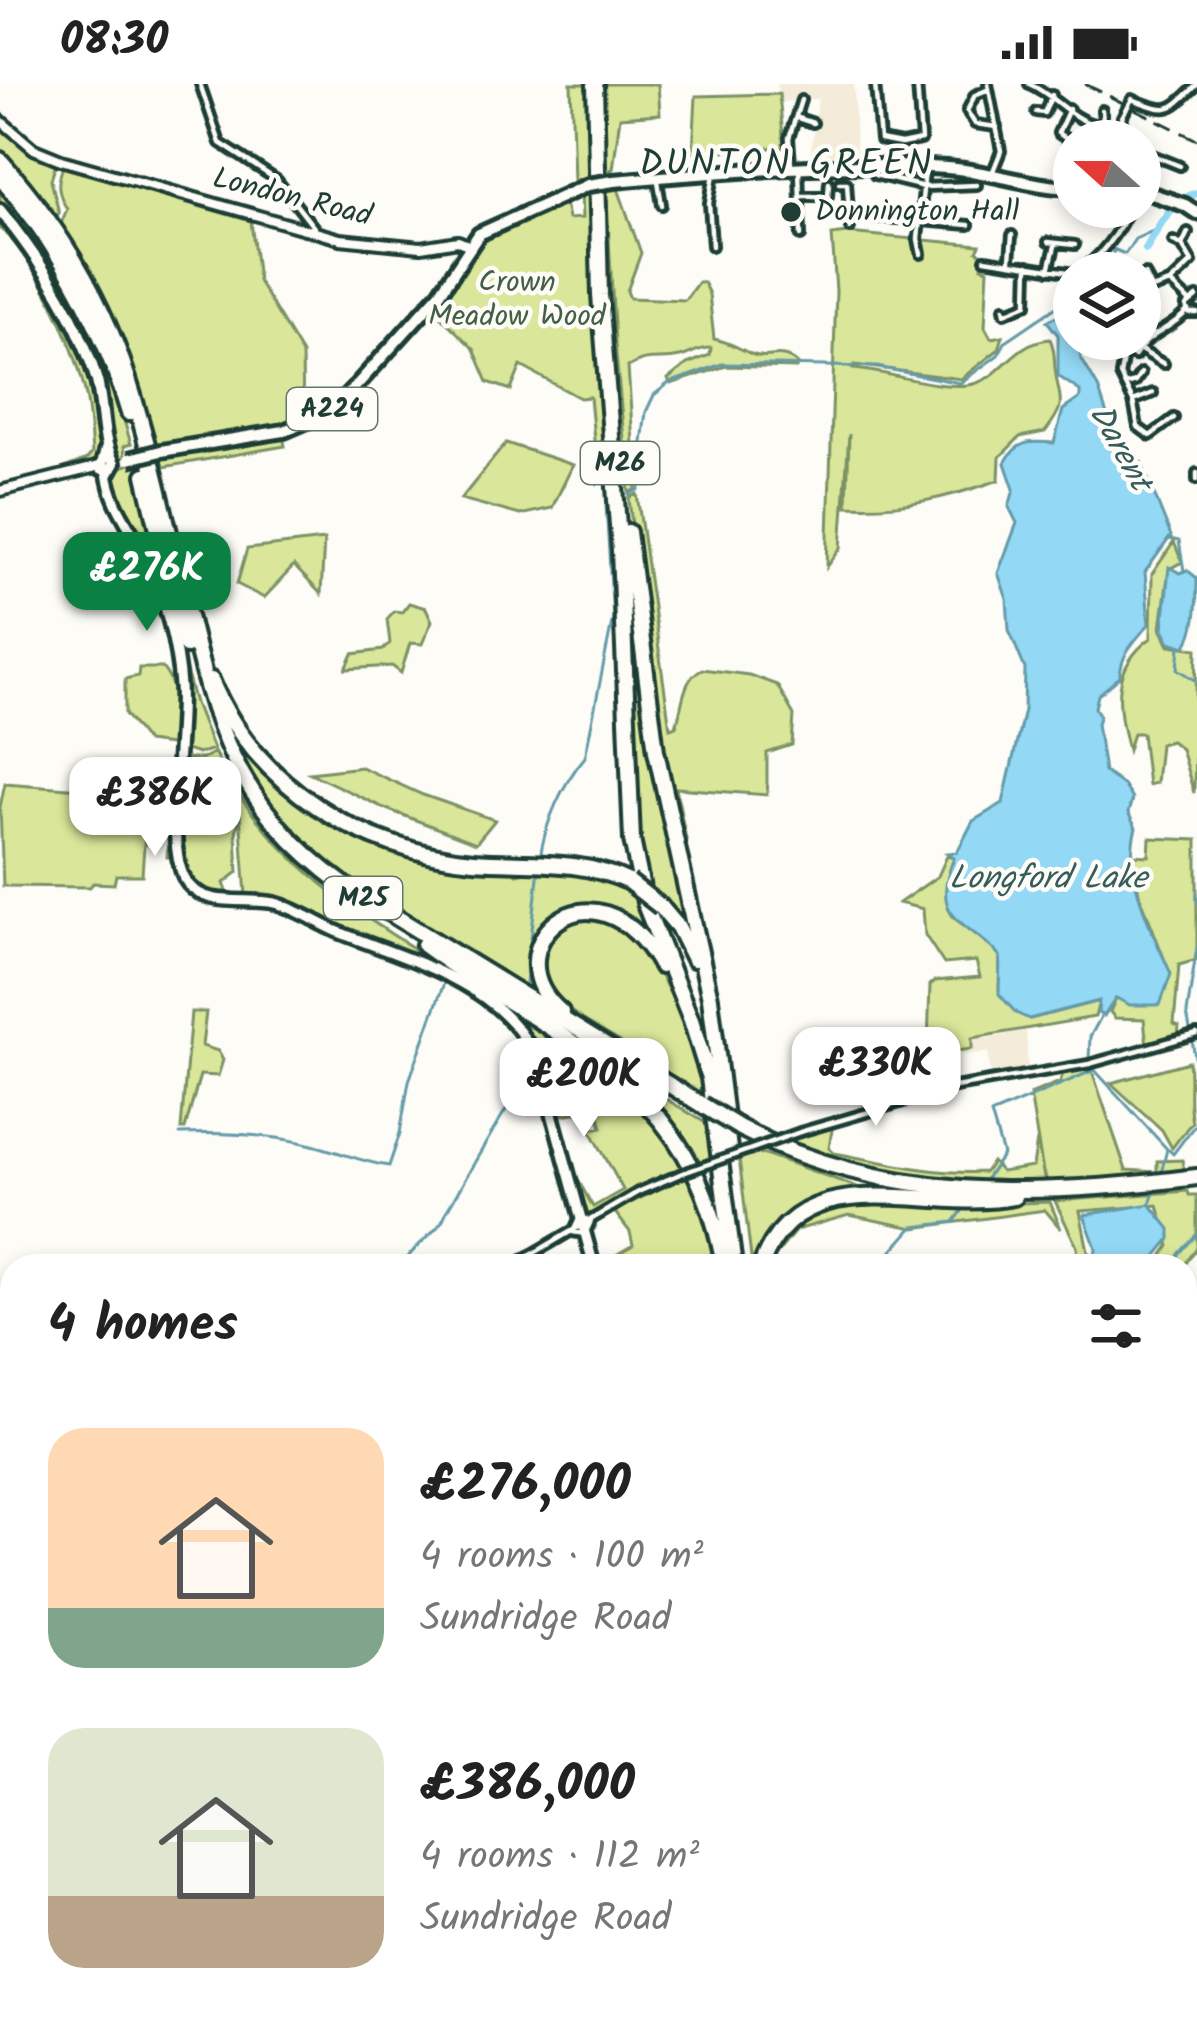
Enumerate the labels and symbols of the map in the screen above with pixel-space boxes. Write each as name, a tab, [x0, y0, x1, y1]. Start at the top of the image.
north arrow	[1053, 120, 1161, 228]
district label: DUNTON GREEN	[640, 137, 934, 194]
street label: London Road	[207, 155, 378, 241]
place label: Donnington Hall	[815, 188, 1019, 236]
marker: Donnington Hall	[778, 199, 804, 225]
park label: Crown Meadow Wood	[428, 259, 607, 341]
road number: A224	[287, 388, 377, 430]
water label: Darent	[1073, 395, 1167, 506]
road number: M26	[581, 442, 659, 484]
pin: £276K	[63, 532, 231, 634]
pin: £386K	[71, 757, 239, 859]
water label: Longford Lake	[949, 853, 1150, 906]
road number: M25	[324, 877, 402, 919]
pin: £330K	[792, 1027, 960, 1129]
pin: £200K	[500, 1038, 668, 1140]

